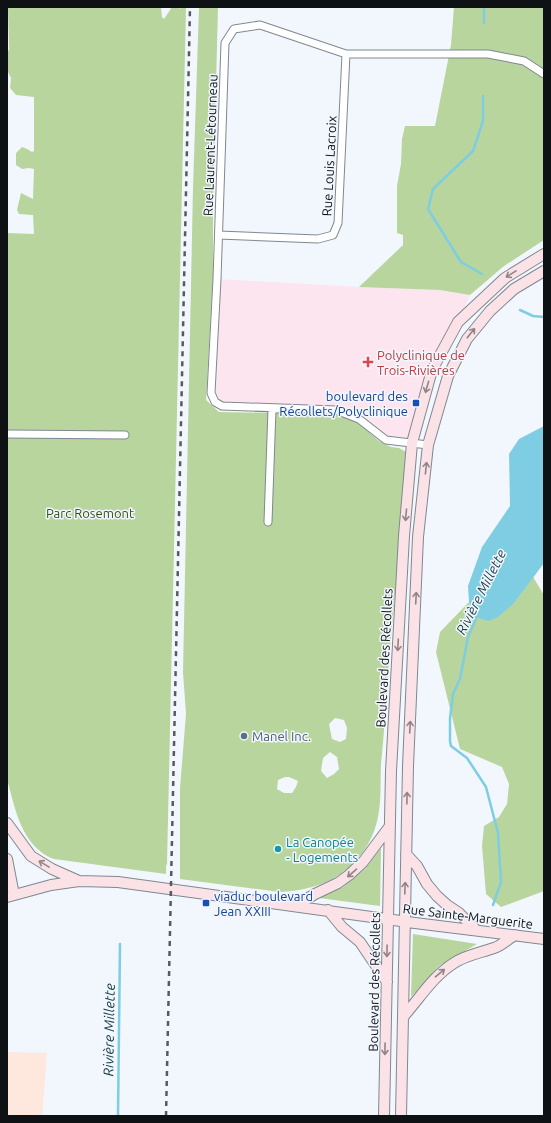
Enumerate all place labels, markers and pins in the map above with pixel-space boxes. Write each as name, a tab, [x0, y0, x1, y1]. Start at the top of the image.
place label: Polyclinique de Trois-Rivières	[377, 348, 465, 377]
marker: Polyclinique de Trois-Rivières	[362, 356, 374, 368]
place label: boulevard des Récollets/Polyclinique	[279, 389, 408, 418]
marker: boulevard des Récollets/Polyclinique	[411, 398, 421, 408]
place label: Manel Inc.	[252, 729, 311, 743]
marker: Manel Inc.	[239, 731, 249, 741]
place label: La Canopée - Logements	[286, 835, 359, 864]
marker: La Canopée - Logements	[273, 844, 283, 854]
place label: viaduc boulevard Jean XXIII	[214, 889, 313, 918]
marker: viaduc boulevard Jean XXIII	[201, 898, 211, 908]

